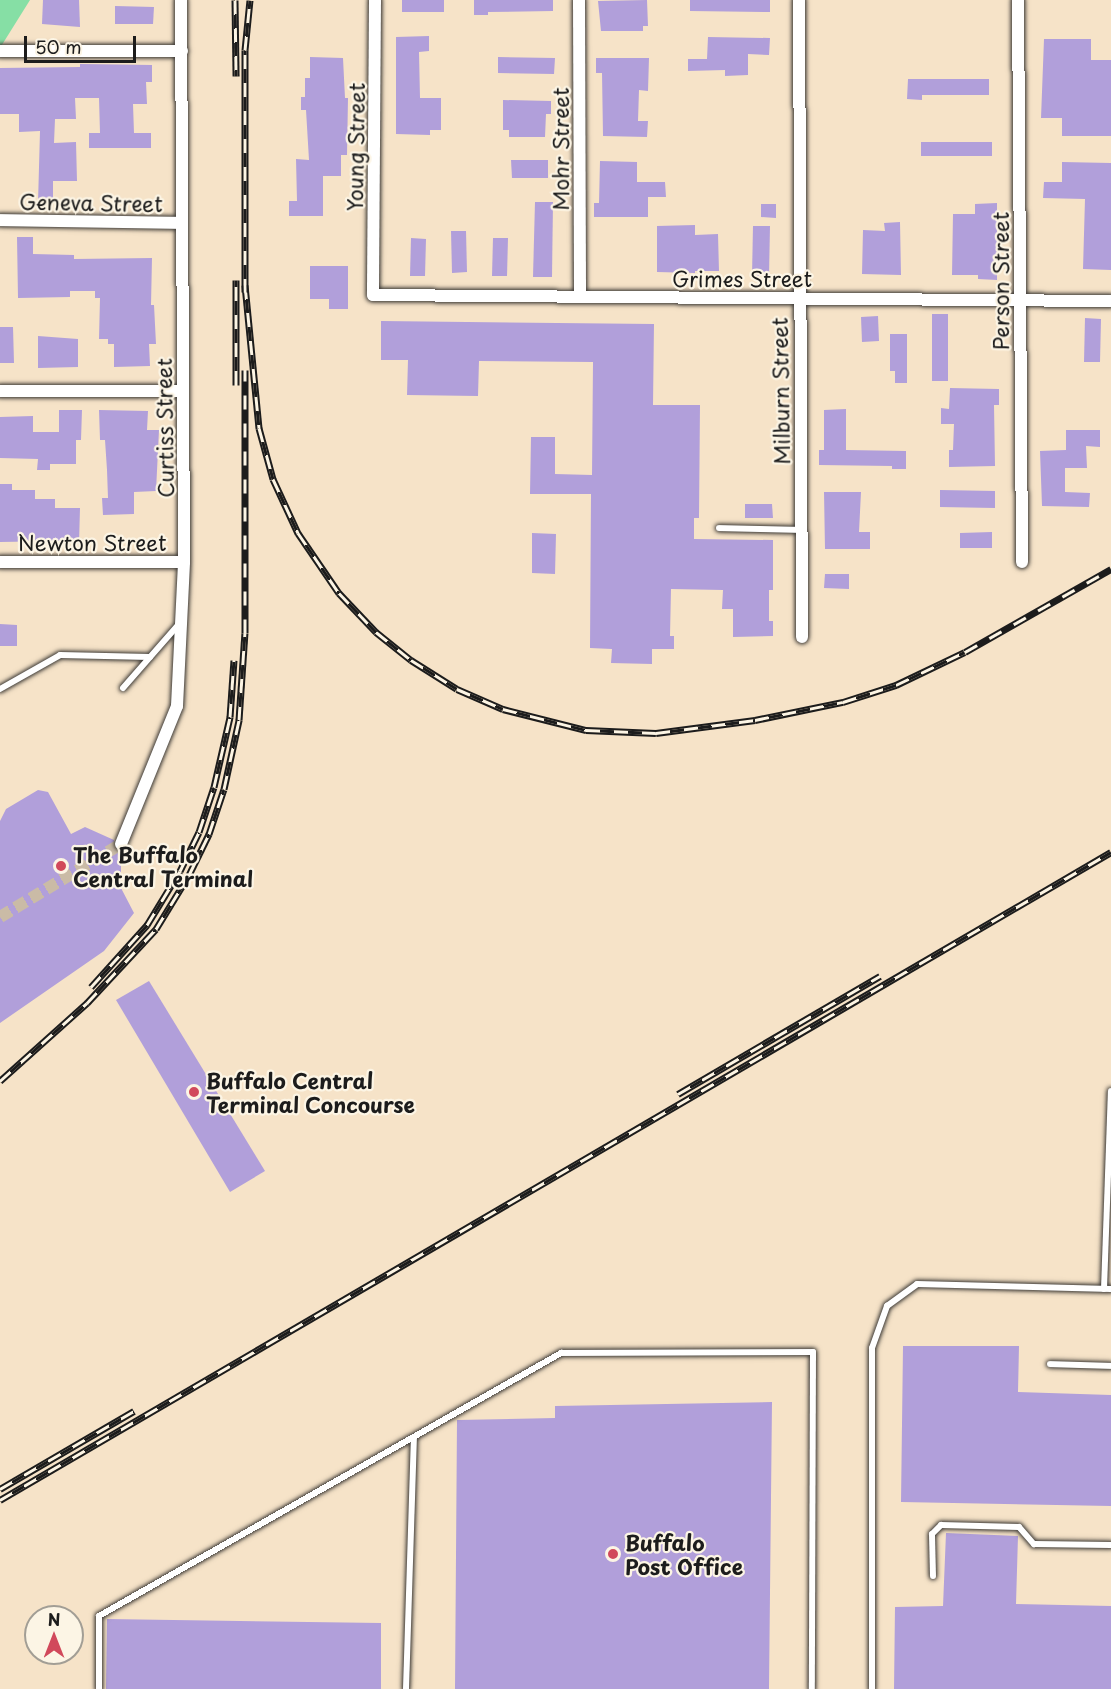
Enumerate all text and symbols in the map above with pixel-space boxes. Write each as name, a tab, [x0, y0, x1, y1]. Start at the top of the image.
scale bar	[27, 24, 140, 62]
text: 50 m	[35, 33, 82, 60]
street label: Young Street	[341, 83, 369, 211]
street label: Mohr Street	[547, 87, 573, 211]
street label: Geneva Street	[19, 188, 163, 216]
street label: Person Street	[987, 212, 1013, 350]
street label: Grimes Street	[671, 265, 813, 291]
street label: Milburn Street	[766, 317, 794, 465]
street label: Curtiss Street	[150, 357, 178, 499]
street label: Newton Street	[18, 529, 166, 555]
place label: The Buffalo Central Terminal	[73, 841, 254, 891]
marker: The Buffalo Central Terminal	[54, 859, 68, 873]
place label: Buffalo Central Terminal Concourse	[206, 1067, 416, 1117]
marker: Buffalo Central Terminal Concourse	[187, 1085, 201, 1099]
place label: Buffalo Post Office	[625, 1529, 742, 1579]
marker: Buffalo Post Office	[606, 1547, 620, 1561]
north arrow	[24, 1605, 84, 1665]
text: N	[48, 1607, 60, 1631]

